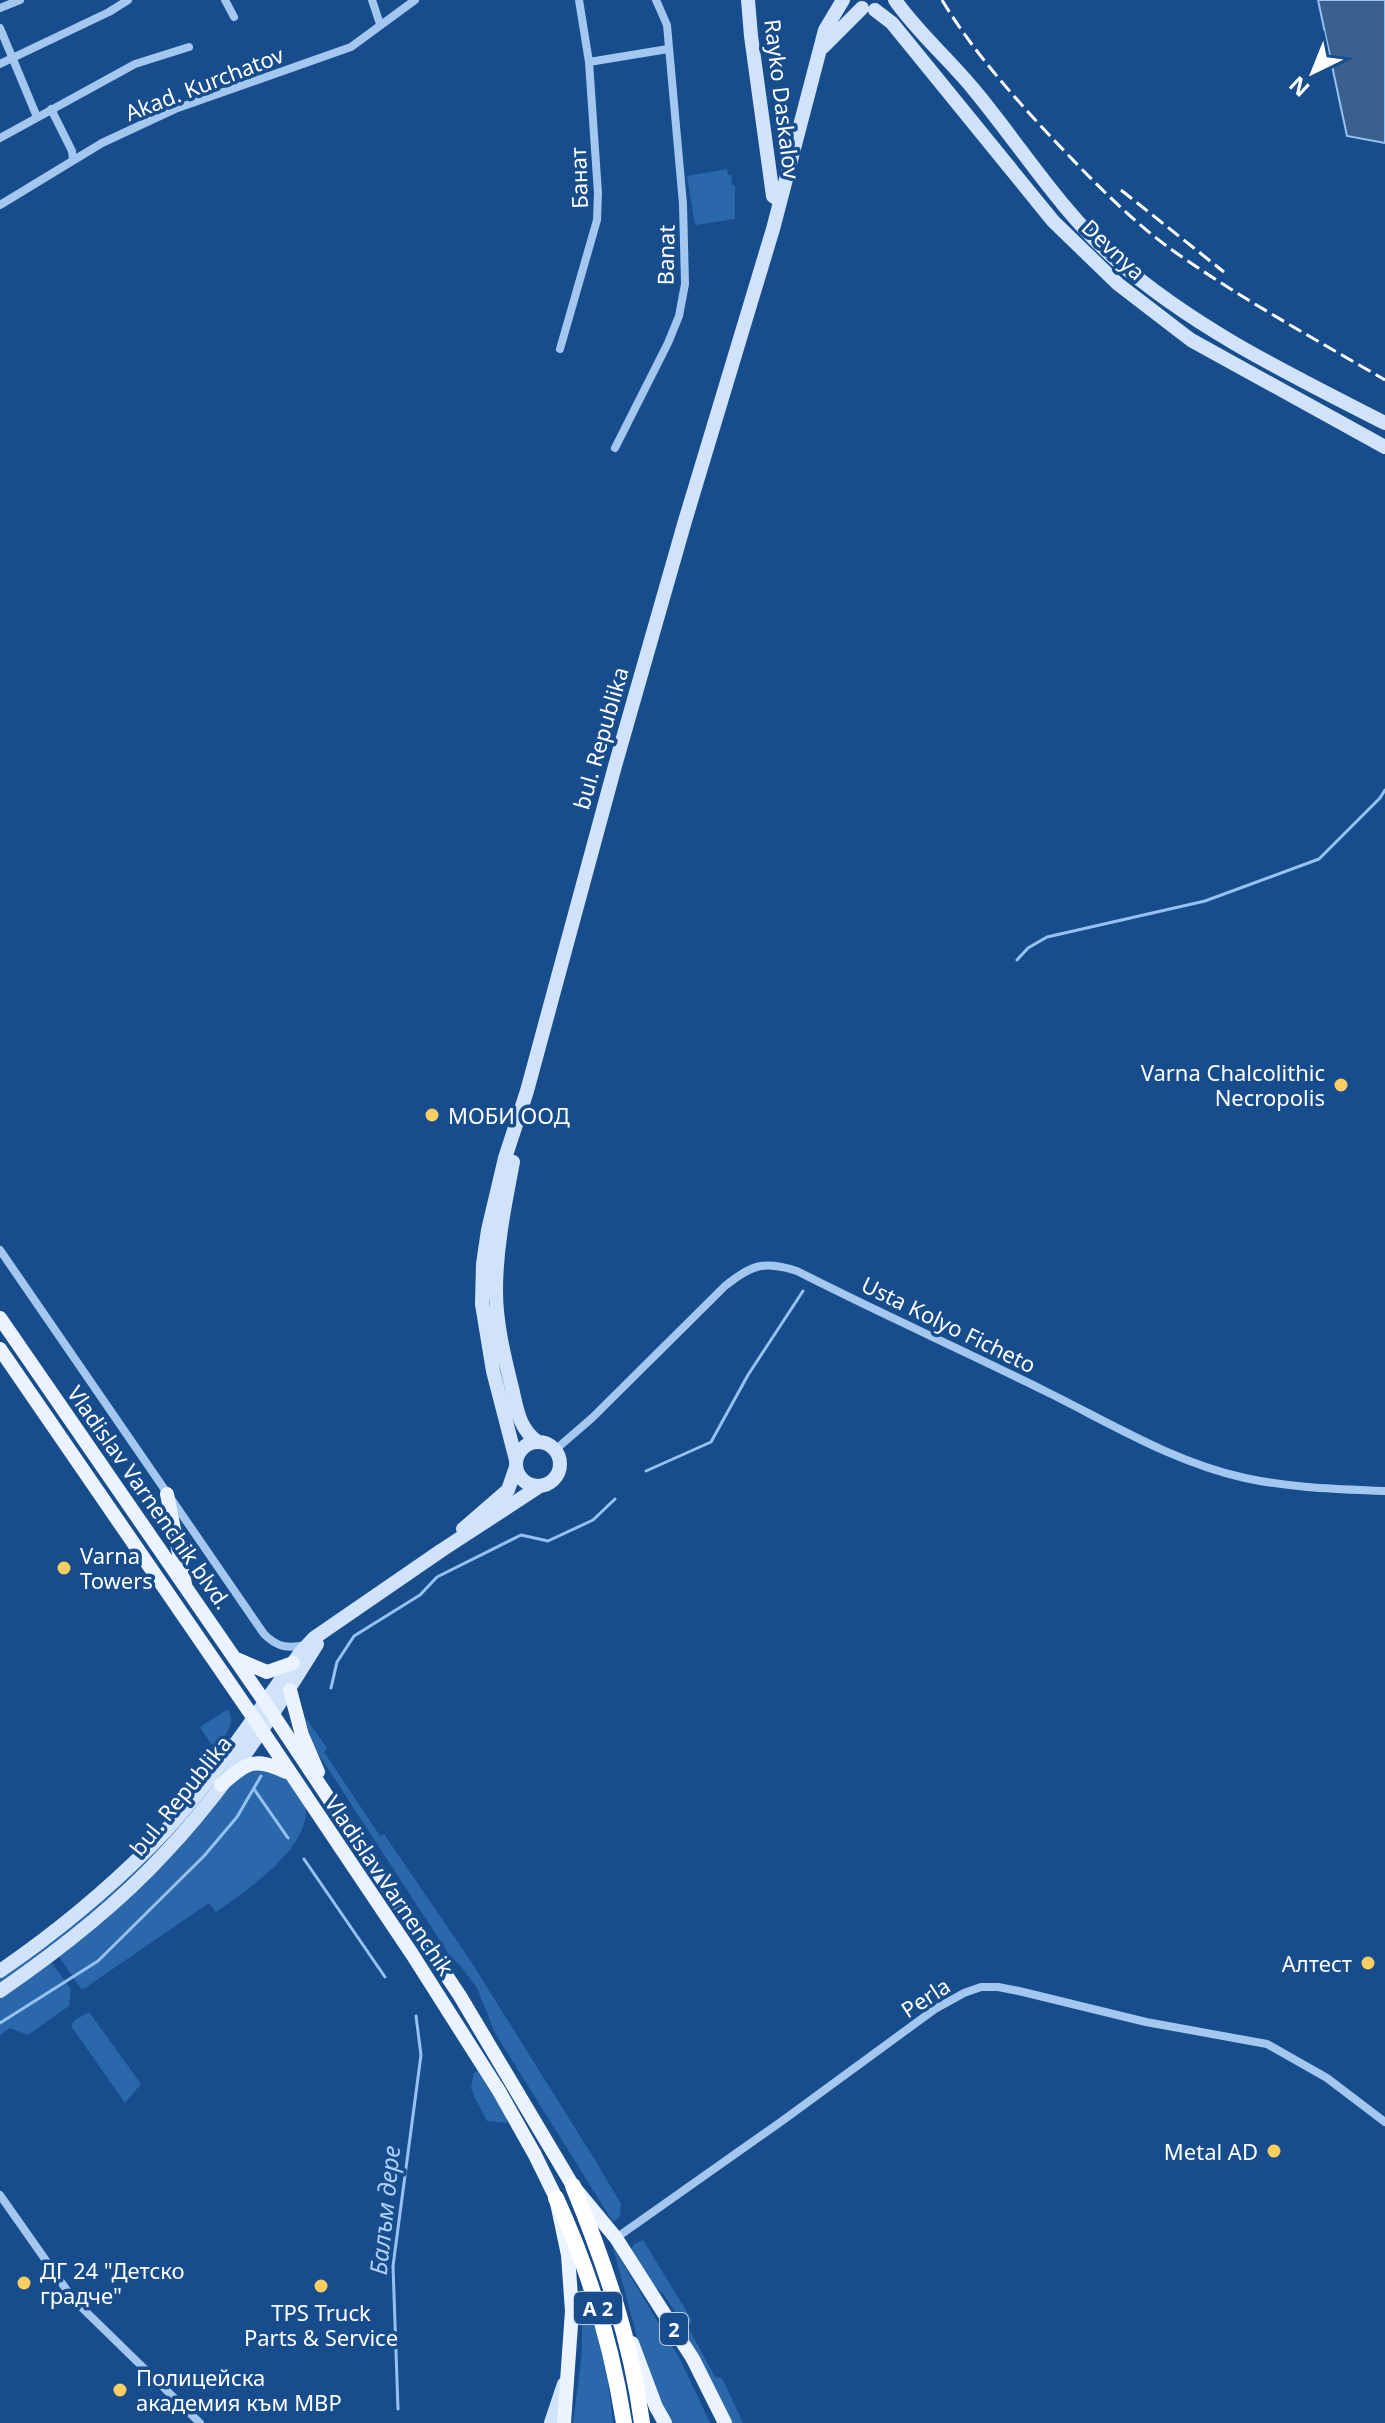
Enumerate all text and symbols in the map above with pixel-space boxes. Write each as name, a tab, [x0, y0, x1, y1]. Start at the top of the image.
street label: Rayko Daskalov	[758, 17, 808, 181]
north arrow	[1273, 32, 1353, 112]
street label: Akad. Kurchatov	[120, 39, 288, 127]
text: N	[1282, 70, 1315, 104]
street label: Банат	[562, 147, 594, 209]
street label: Devnya	[1076, 212, 1152, 286]
street label: Banat	[649, 224, 681, 286]
street label: bul. Republika	[565, 663, 635, 813]
place label: Varna Chalcolithic Necropolis	[1141, 1057, 1325, 1112]
marker: Varna Chalcolithic Necropolis	[1332, 1076, 1350, 1094]
place label: МОБИ ООД	[448, 1100, 570, 1130]
marker: МОБИ ООД	[423, 1106, 441, 1124]
street label: Usta Kolyo Ficheto	[857, 1269, 1041, 1379]
street label: Vladislav Varnenchik blvd.	[61, 1379, 239, 1615]
place label: Varna Towers	[80, 1540, 153, 1595]
marker: Varna Towers	[55, 1559, 73, 1577]
street label: bul. Republika	[122, 1729, 238, 1861]
street label: Vladislav Varnenchik	[318, 1789, 462, 1981]
place label: Алтест	[1282, 1948, 1352, 1978]
marker: Алтест	[1359, 1954, 1377, 1972]
street label: Perla	[895, 1970, 955, 2024]
place label: Metal AD	[1164, 2136, 1258, 2166]
marker: Metal AD	[1265, 2142, 1283, 2160]
water label: Балъм дере	[361, 2144, 407, 2276]
place label: ДГ 24 "Детско градче"	[40, 2255, 185, 2310]
marker: ДГ 24 "Детско градче"	[15, 2274, 33, 2292]
marker: TPS Truck Parts & Service	[312, 2277, 330, 2295]
road number: A 2	[574, 2292, 622, 2324]
place label: TPS Truck Parts & Service	[244, 2297, 398, 2352]
road number: 2	[660, 2313, 688, 2345]
place label: Полицейска академия към МВР	[136, 2362, 342, 2417]
marker: Полицейска академия към МВР	[111, 2381, 129, 2399]

